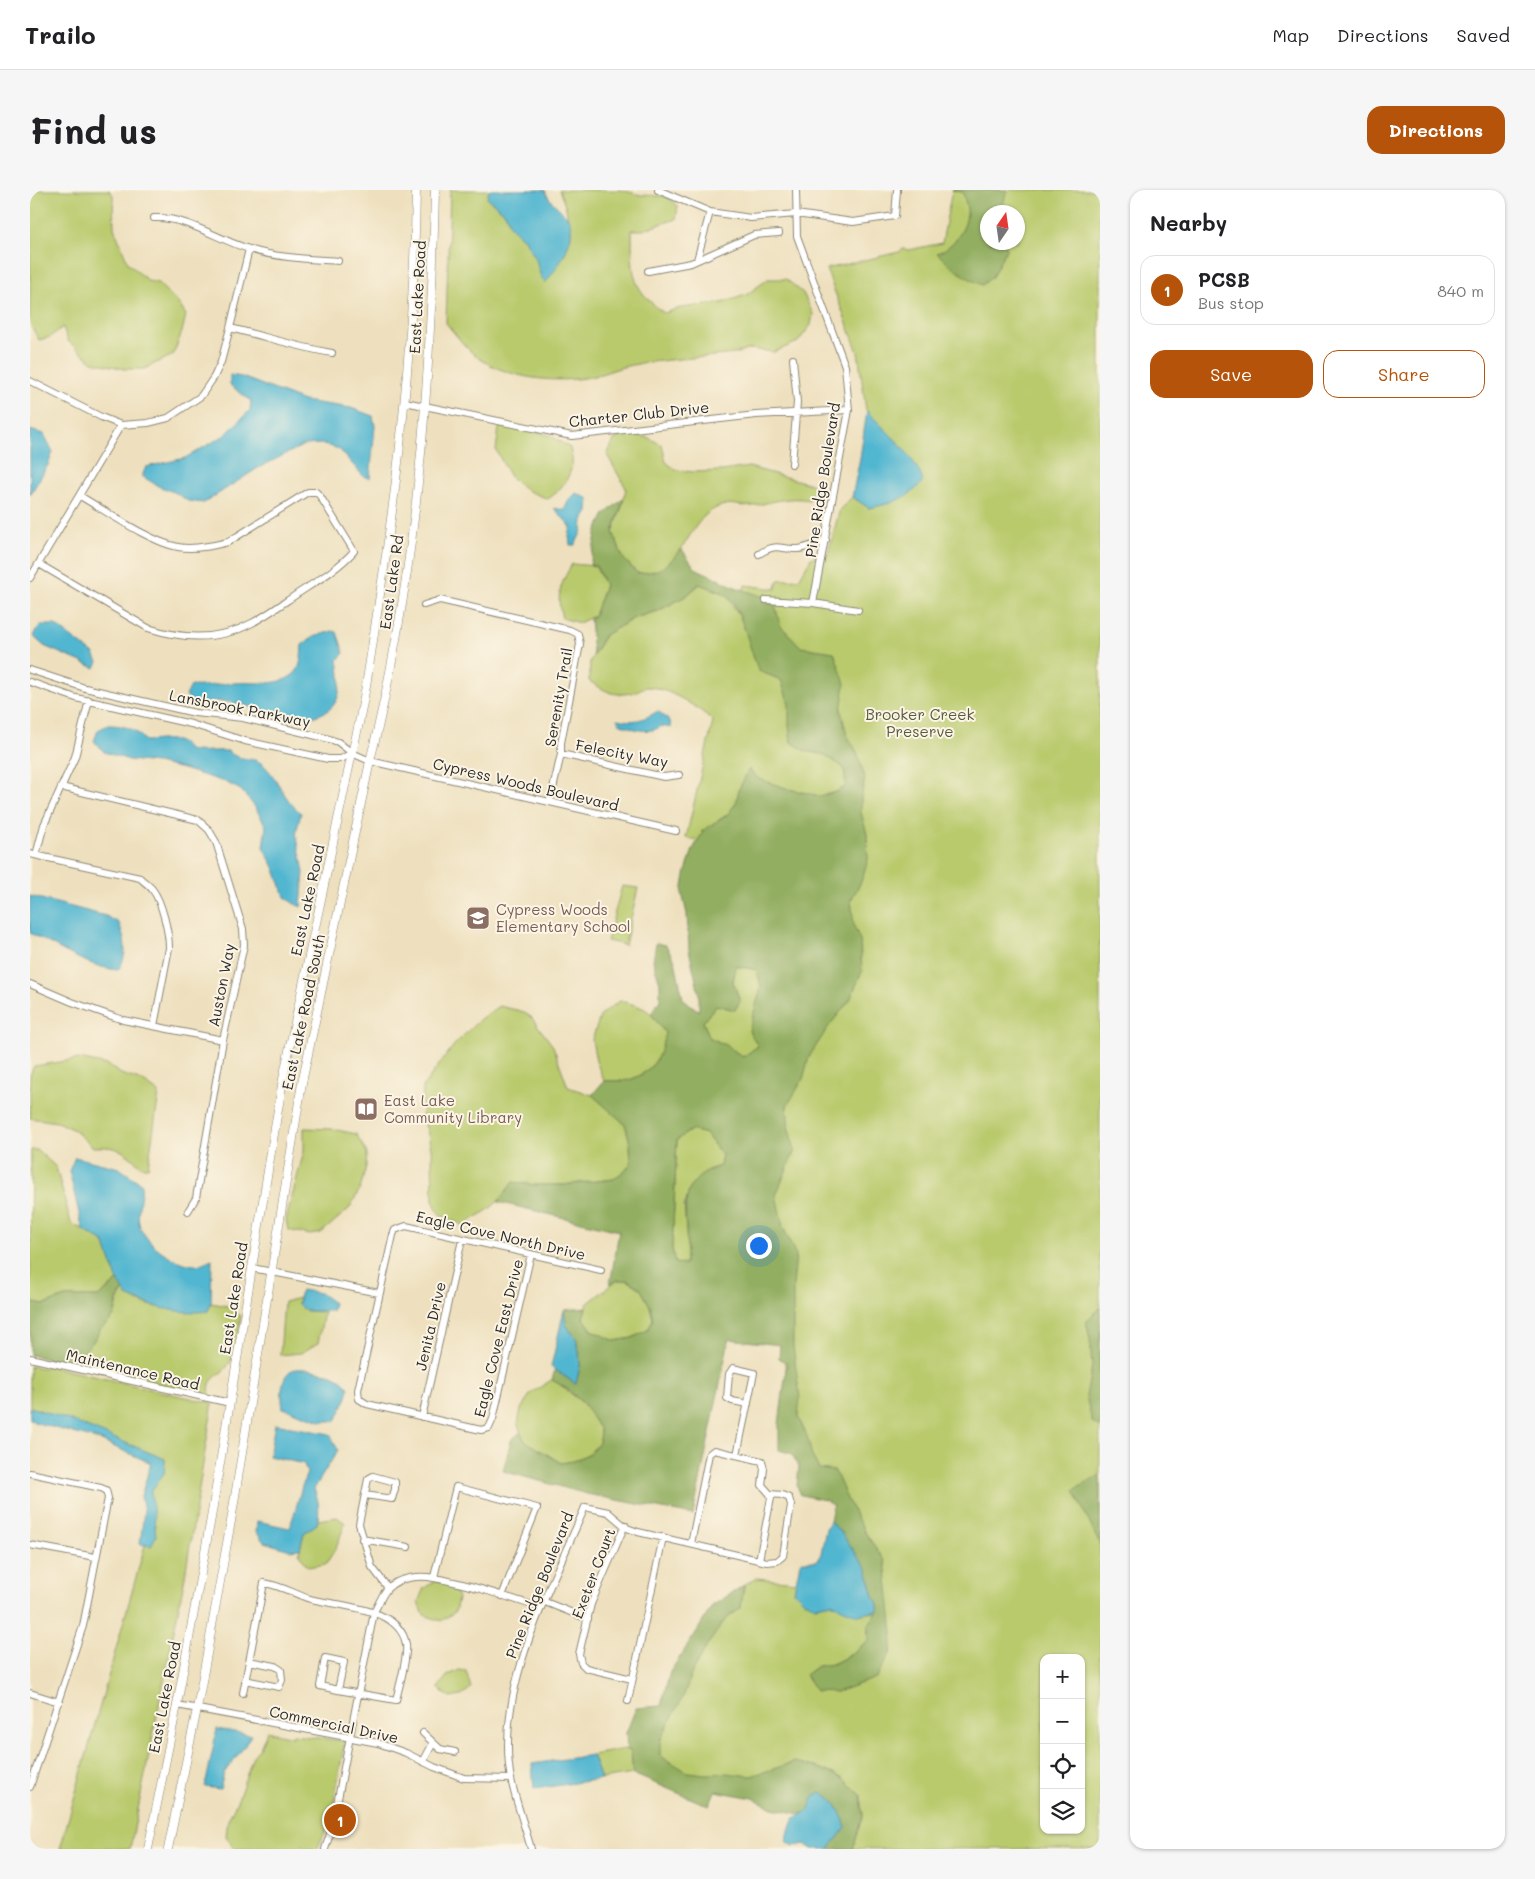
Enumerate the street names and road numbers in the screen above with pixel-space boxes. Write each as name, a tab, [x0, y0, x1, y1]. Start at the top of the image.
street label: East Lake Road	[404, 240, 430, 354]
street label: Charter Club Drive	[568, 397, 710, 431]
street label: Pine Ridge Boulevard	[800, 401, 844, 559]
street label: East Lake Rd	[374, 534, 408, 630]
street label: Serenity Trail	[539, 646, 577, 748]
street label: Lansbrook Parkway	[168, 685, 312, 732]
street label: Felecity Way	[574, 734, 670, 772]
street label: Cypress Woods Boulevard	[431, 753, 621, 815]
street label: East Lake Road	[285, 843, 329, 957]
street label: East Lake Road South	[277, 932, 329, 1092]
street label: Auston Way	[203, 941, 239, 1029]
street label: Eagle Cove North Drive	[414, 1206, 588, 1264]
street label: East Lake Road	[214, 1240, 252, 1356]
street label: Eagle Cove East Drive	[469, 1257, 527, 1419]
street label: Jenita Drive	[410, 1280, 450, 1372]
street label: Maintenance Road	[64, 1344, 202, 1394]
street label: Pine Ridge Boulevard	[500, 1509, 578, 1661]
street label: Exeter Court	[567, 1525, 619, 1621]
street label: East Lake Road	[143, 1639, 185, 1755]
street label: Commercial Drive	[268, 1701, 400, 1747]

